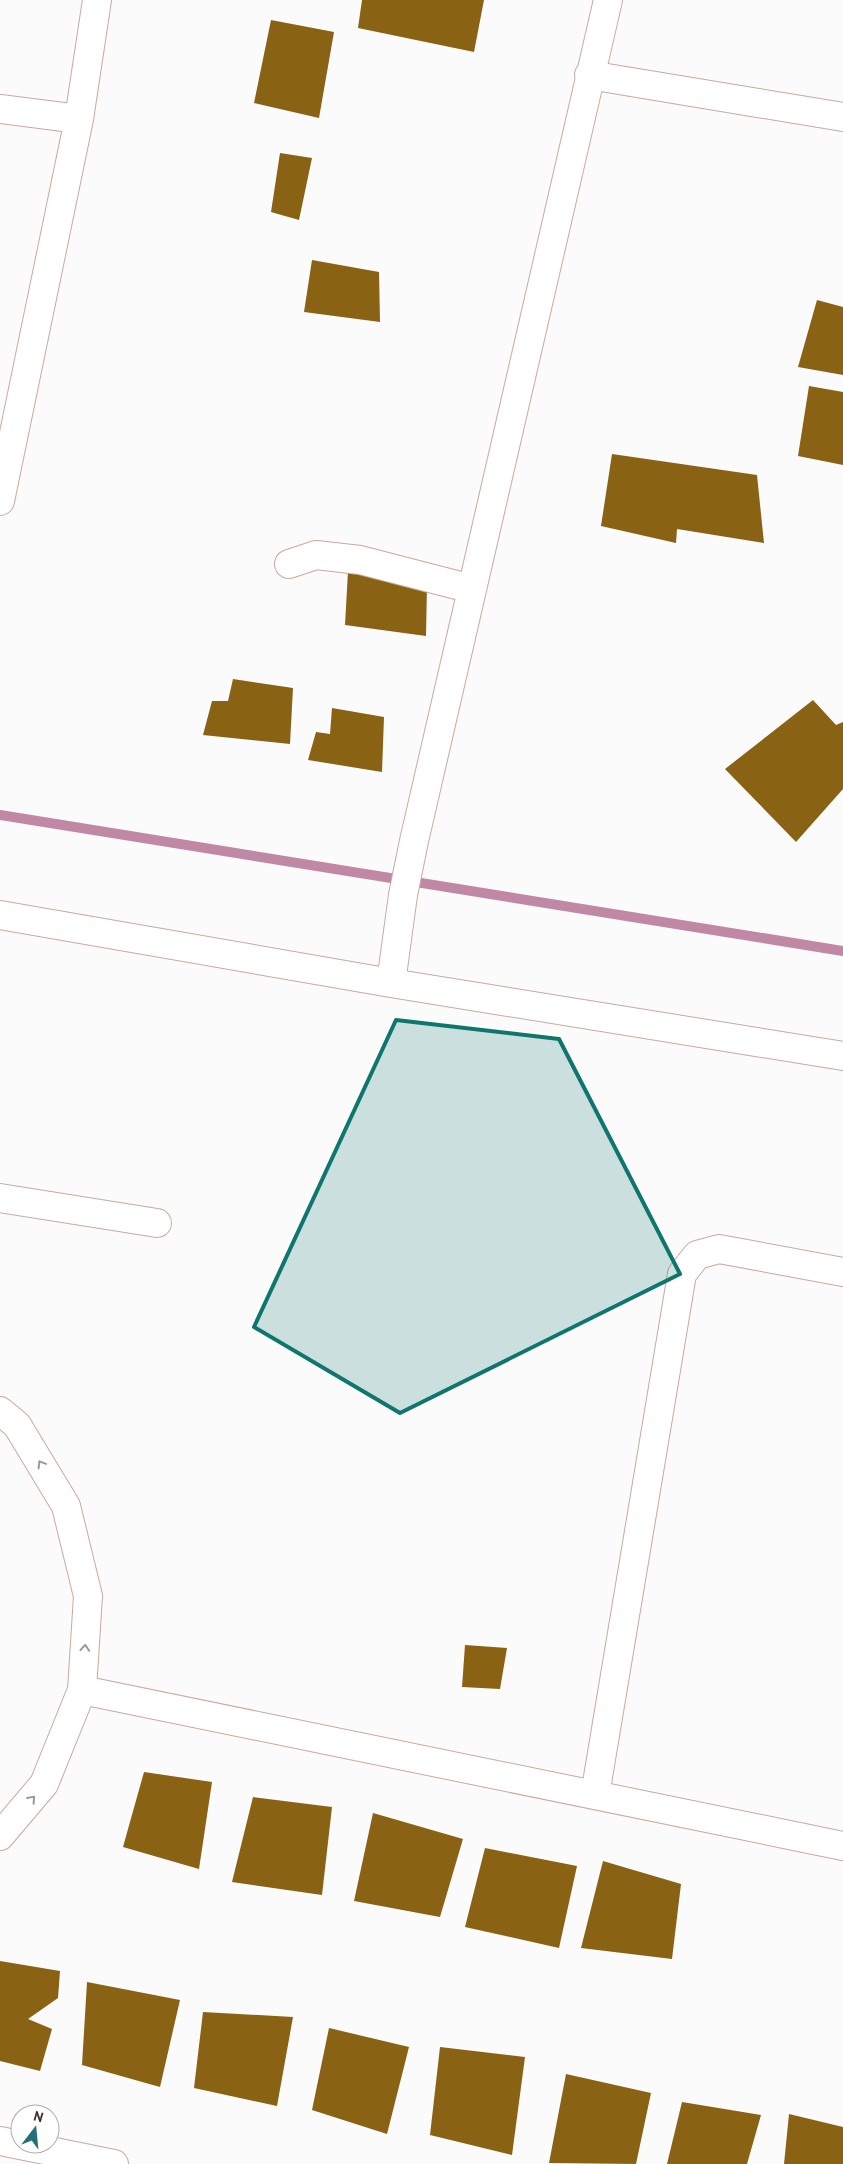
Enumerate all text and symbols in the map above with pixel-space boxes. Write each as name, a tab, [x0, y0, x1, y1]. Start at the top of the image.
one-way arrow	[37, 1460, 47, 1469]
one-way arrow	[79, 1644, 90, 1652]
one-way arrow	[26, 1795, 35, 1804]
north arrow	[10, 2104, 60, 2154]
text: N	[32, 2107, 45, 2126]

